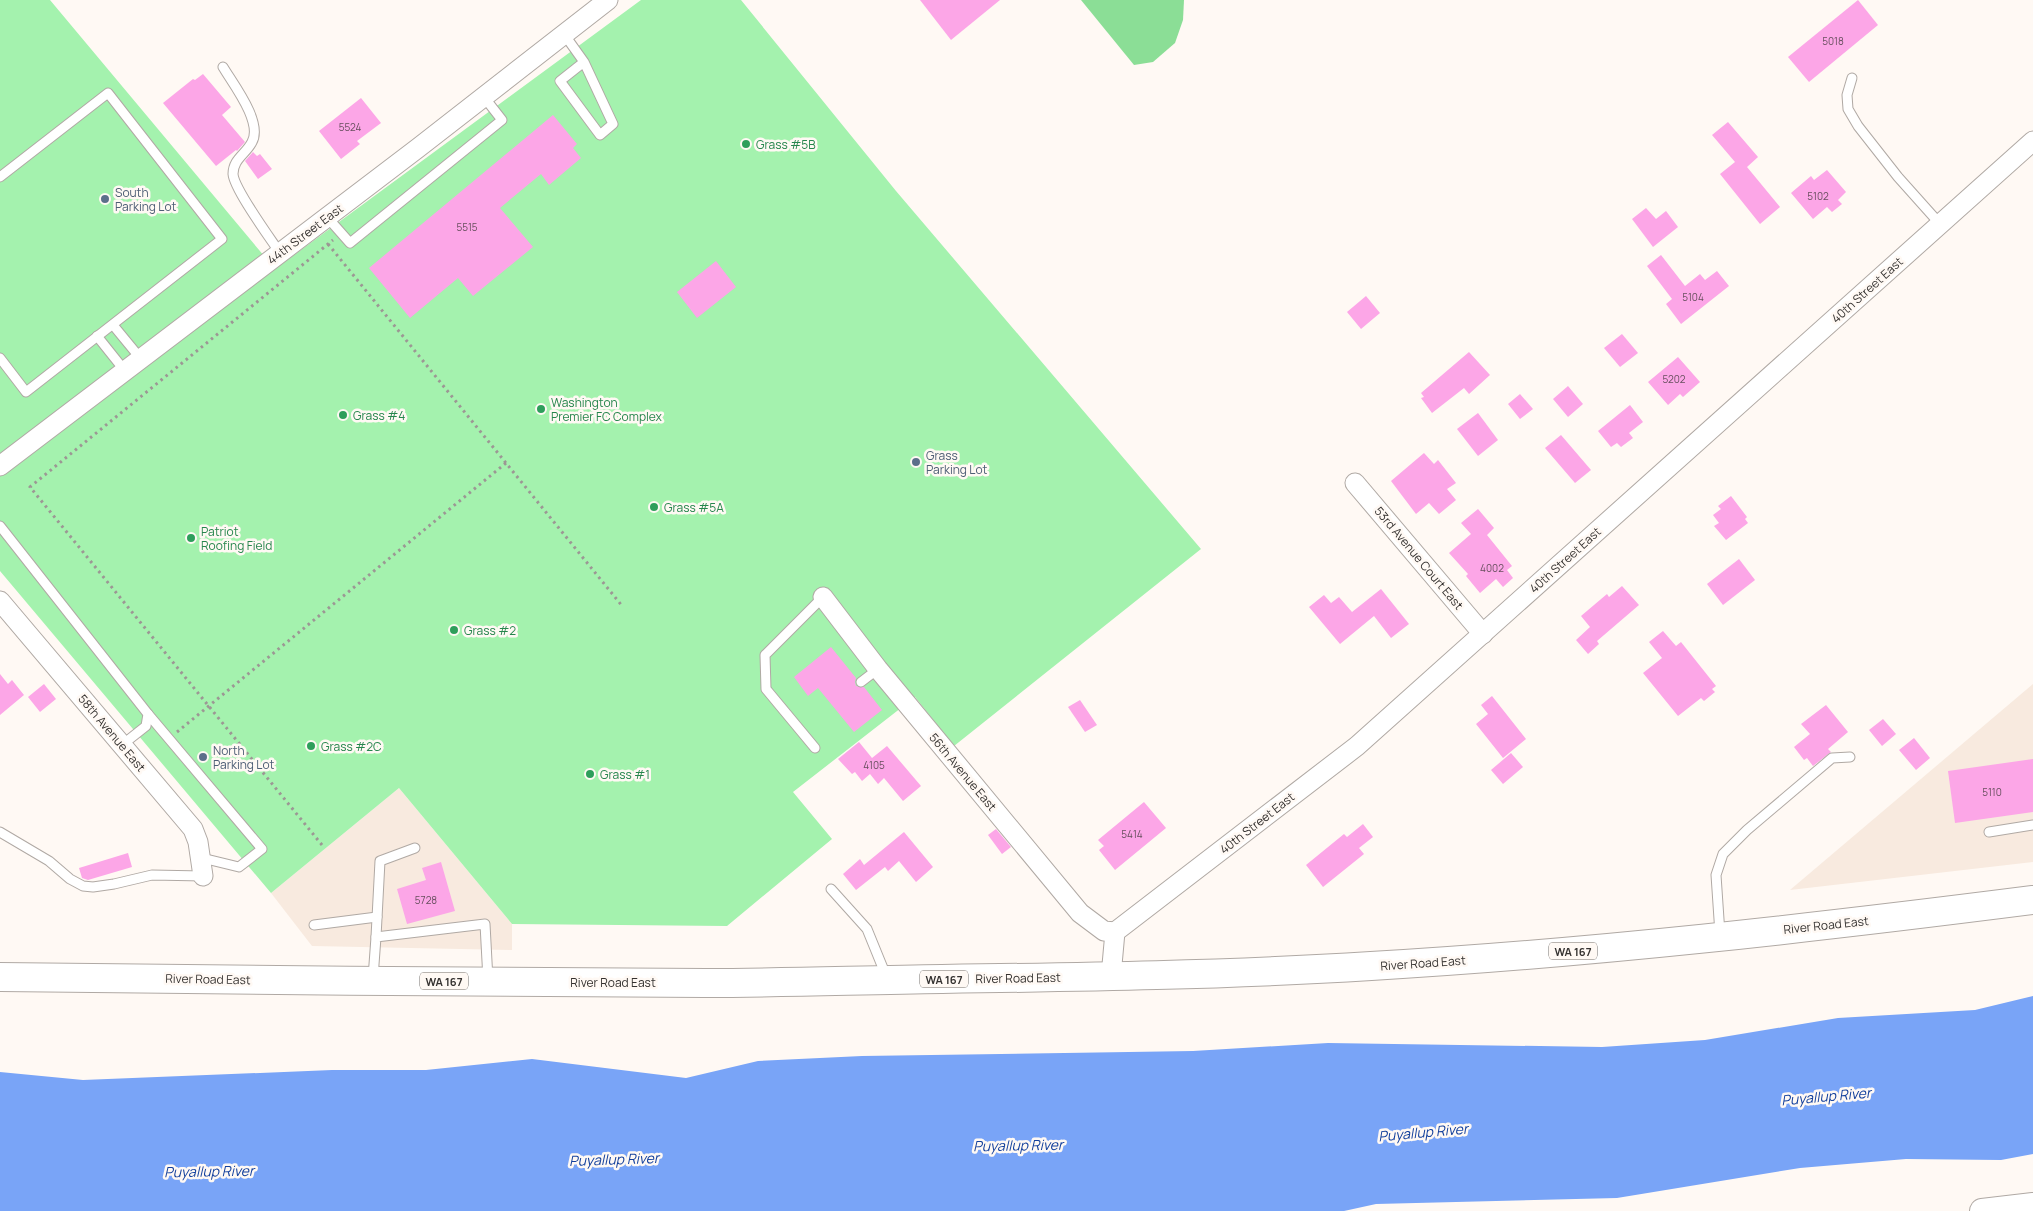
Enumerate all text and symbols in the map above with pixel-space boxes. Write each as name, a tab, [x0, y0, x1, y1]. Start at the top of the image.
house number: 5018	[1822, 34, 1844, 48]
house number: 5524	[339, 120, 361, 134]
place label: Grass #5B	[756, 136, 816, 153]
marker: Grass #5B	[740, 138, 752, 150]
place label: South Parking Lot	[115, 184, 177, 215]
house number: 5102	[1807, 189, 1829, 203]
marker: South Parking Lot	[99, 193, 111, 205]
street label: 44th Street East	[264, 200, 347, 268]
house number: 5515	[456, 220, 478, 234]
street label: 40th Street East	[1827, 253, 1907, 327]
house number: 5104	[1682, 290, 1704, 304]
house number: 5202	[1663, 372, 1686, 386]
place label: Washington Premier FC Complex	[551, 394, 663, 425]
marker: Washington Premier FC Complex	[535, 403, 547, 415]
place label: Grass #4	[353, 407, 405, 424]
marker: Grass #4	[337, 409, 349, 421]
place label: Grass Parking Lot	[926, 447, 988, 478]
marker: Grass Parking Lot	[910, 456, 922, 468]
place label: Grass #5A	[664, 499, 724, 516]
marker: Grass #5A	[648, 501, 660, 513]
street label: 53rd Avenue Court East	[1371, 503, 1467, 613]
place label: Patriot Roofing Field	[201, 523, 272, 554]
street label: 40th Street East	[1525, 523, 1605, 597]
marker: Patriot Roofing Field	[185, 532, 197, 544]
house number: 4002	[1480, 561, 1504, 575]
place label: Grass #2	[464, 622, 516, 639]
marker: Grass #2	[448, 624, 460, 636]
street label: 58th Avenue East	[75, 691, 150, 776]
street label: 56th Avenue East	[925, 729, 1001, 815]
place label: Grass #2C	[321, 738, 382, 755]
marker: Grass #2C	[305, 740, 317, 752]
place label: North Parking Lot	[213, 742, 275, 773]
marker: North Parking Lot	[197, 751, 209, 763]
house number: 4105	[863, 758, 885, 772]
place label: Grass #1	[600, 766, 650, 783]
marker: Grass #1	[584, 768, 596, 780]
house number: 5110	[1982, 785, 2002, 799]
street label: 40th Street East	[1216, 788, 1298, 858]
house number: 5414	[1121, 827, 1143, 841]
house number: 5728	[415, 893, 437, 907]
street label: River Road East	[1783, 912, 1870, 938]
road number: WA 167	[1549, 942, 1597, 959]
street label: River Road East	[1380, 952, 1466, 974]
street label: River Road East	[975, 969, 1061, 987]
street label: River Road East	[165, 970, 251, 988]
road number: WA 167	[920, 971, 968, 988]
road number: WA 167	[420, 972, 468, 989]
street label: River Road East	[570, 974, 656, 991]
water label: Puyallup River	[1780, 1082, 1873, 1109]
water label: Puyallup River	[1377, 1118, 1470, 1145]
water label: Puyallup River	[973, 1135, 1065, 1155]
water label: Puyallup River	[569, 1148, 661, 1170]
water label: Puyallup River	[164, 1161, 256, 1181]

